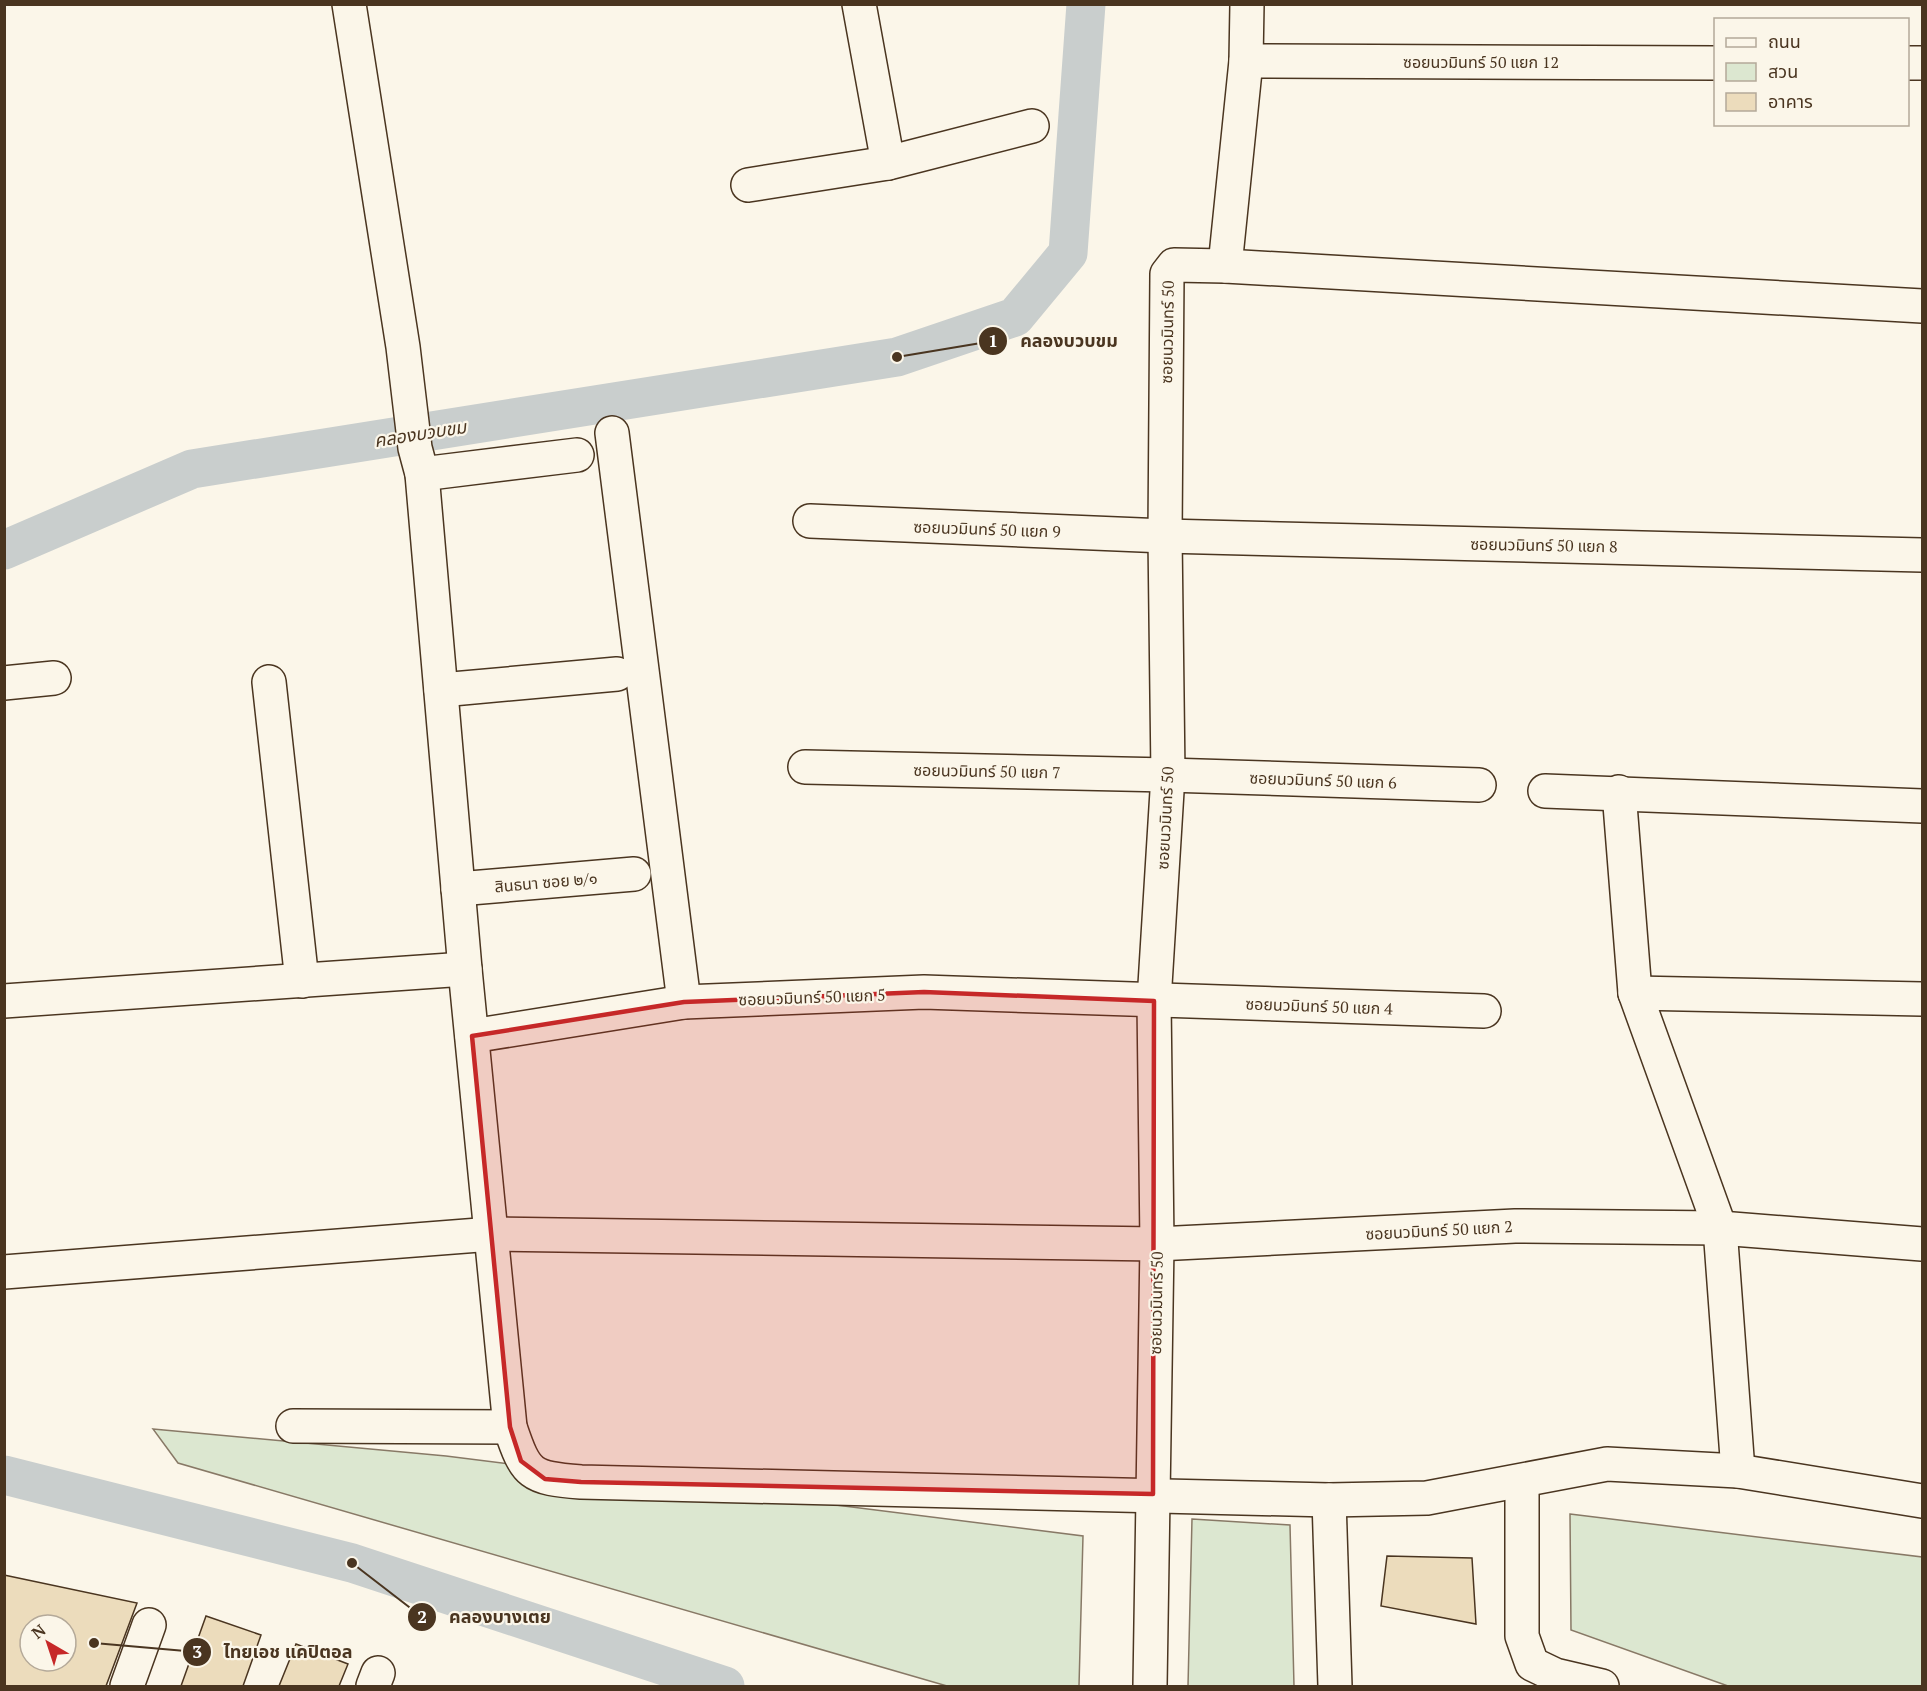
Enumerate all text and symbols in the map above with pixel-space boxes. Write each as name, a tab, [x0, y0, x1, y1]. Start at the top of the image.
legend	[1714, 18, 1909, 126]
text: ถนน	[1768, 29, 1801, 53]
street label: ซอยนวมินทร์ 50 แยก 12	[1403, 51, 1559, 73]
text: สวน	[1768, 59, 1798, 83]
text: อาคาร	[1768, 89, 1813, 113]
street label: ซอยนวมินทร์ 50	[1155, 280, 1179, 384]
callout: คลองบวบขม	[978, 323, 1130, 359]
text: 1	[988, 328, 998, 352]
text: คลองบวบขม	[1020, 328, 1118, 352]
water label: คลองบวบขม	[372, 414, 470, 452]
street label: ซอยนวมินทร์ 50 แยก 9	[913, 515, 1061, 543]
street label: ซอยนวมินทร์ 50 แยก 8	[1470, 533, 1618, 557]
street label: ซอยนวมินทร์ 50 แยก 7	[913, 759, 1061, 783]
street label: ซอยนวมินทร์ 50	[1151, 766, 1179, 870]
street label: ซอยนวมินทร์ 50 แยก 6	[1249, 766, 1398, 794]
street label: สินธนา ซอย ๒/๑	[494, 867, 598, 897]
street label: ซอยนวมินทร์ 50 แยก 5	[738, 983, 886, 1011]
street label: ซอยนวมินทร์ 50 แยก 4	[1245, 992, 1394, 1020]
street label: ซอยนวมินทร์ 50 แยก 2	[1365, 1215, 1513, 1245]
street label: ซอยนวมินทร์ 50	[1144, 1251, 1168, 1355]
callout: คลองบางเตย	[407, 1599, 563, 1635]
text: 2	[417, 1604, 427, 1628]
text: คลองบางเตย	[449, 1604, 551, 1628]
north arrow	[18, 1613, 78, 1673]
text: N	[27, 1619, 50, 1644]
callout: ไทยเอช แคปิตอล	[182, 1634, 365, 1670]
text: 3	[192, 1639, 202, 1663]
text: ไทยเอช แคปิตอล	[223, 1639, 353, 1663]

